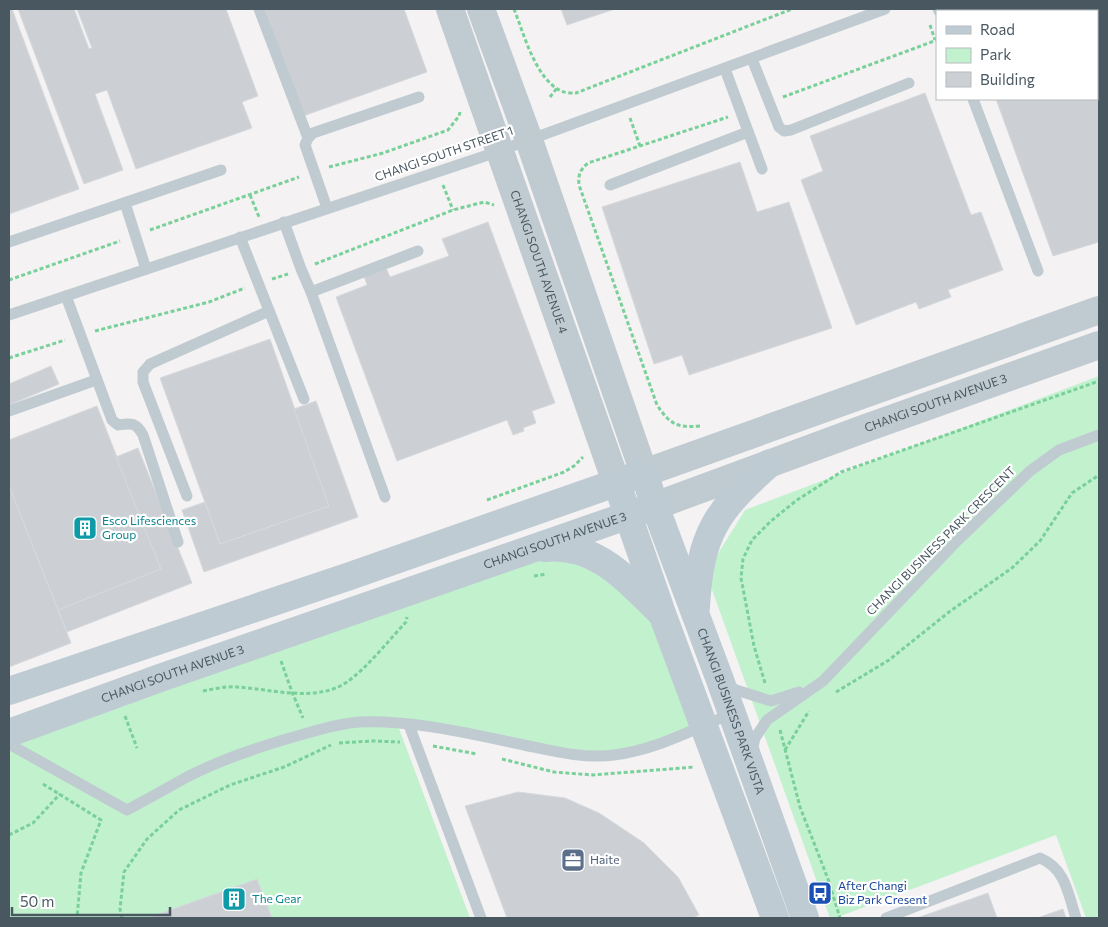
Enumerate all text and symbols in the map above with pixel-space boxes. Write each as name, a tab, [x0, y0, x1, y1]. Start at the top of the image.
legend	[936, 10, 1098, 100]
text: Road	[980, 20, 1015, 38]
text: Park	[980, 45, 1011, 63]
text: Building	[980, 70, 1035, 88]
street label: CHANGI SOUTH STREET 1	[373, 123, 515, 183]
street label: CHANGI SOUTH AVENUE 4	[508, 188, 571, 335]
street label: CHANGI SOUTH AVENUE 3	[862, 370, 1009, 434]
street label: CHANGI BUSINESS PARK CRESCENT	[863, 463, 1018, 618]
street label: CHANGI SOUTH AVENUE 3	[481, 508, 628, 571]
place label: Esco Lifesciences Group	[102, 513, 196, 541]
building icon: Esco Lifesciences Group	[72, 515, 98, 541]
street label: CHANGI BUSINESS PARK VISTA	[695, 626, 768, 796]
street label: CHANGI SOUTH AVENUE 3	[99, 641, 246, 705]
office icon: Haite	[560, 847, 586, 873]
place label: Haite	[590, 852, 620, 866]
place label: After Changi Biz Park Cresent	[838, 878, 927, 906]
bus stop icon: After Changi Biz Park Cresent	[807, 880, 833, 906]
scale bar	[12, 884, 170, 916]
building icon: The Gear	[221, 886, 247, 912]
place label: The Gear	[252, 891, 302, 905]
text: 50 m	[20, 892, 54, 910]

